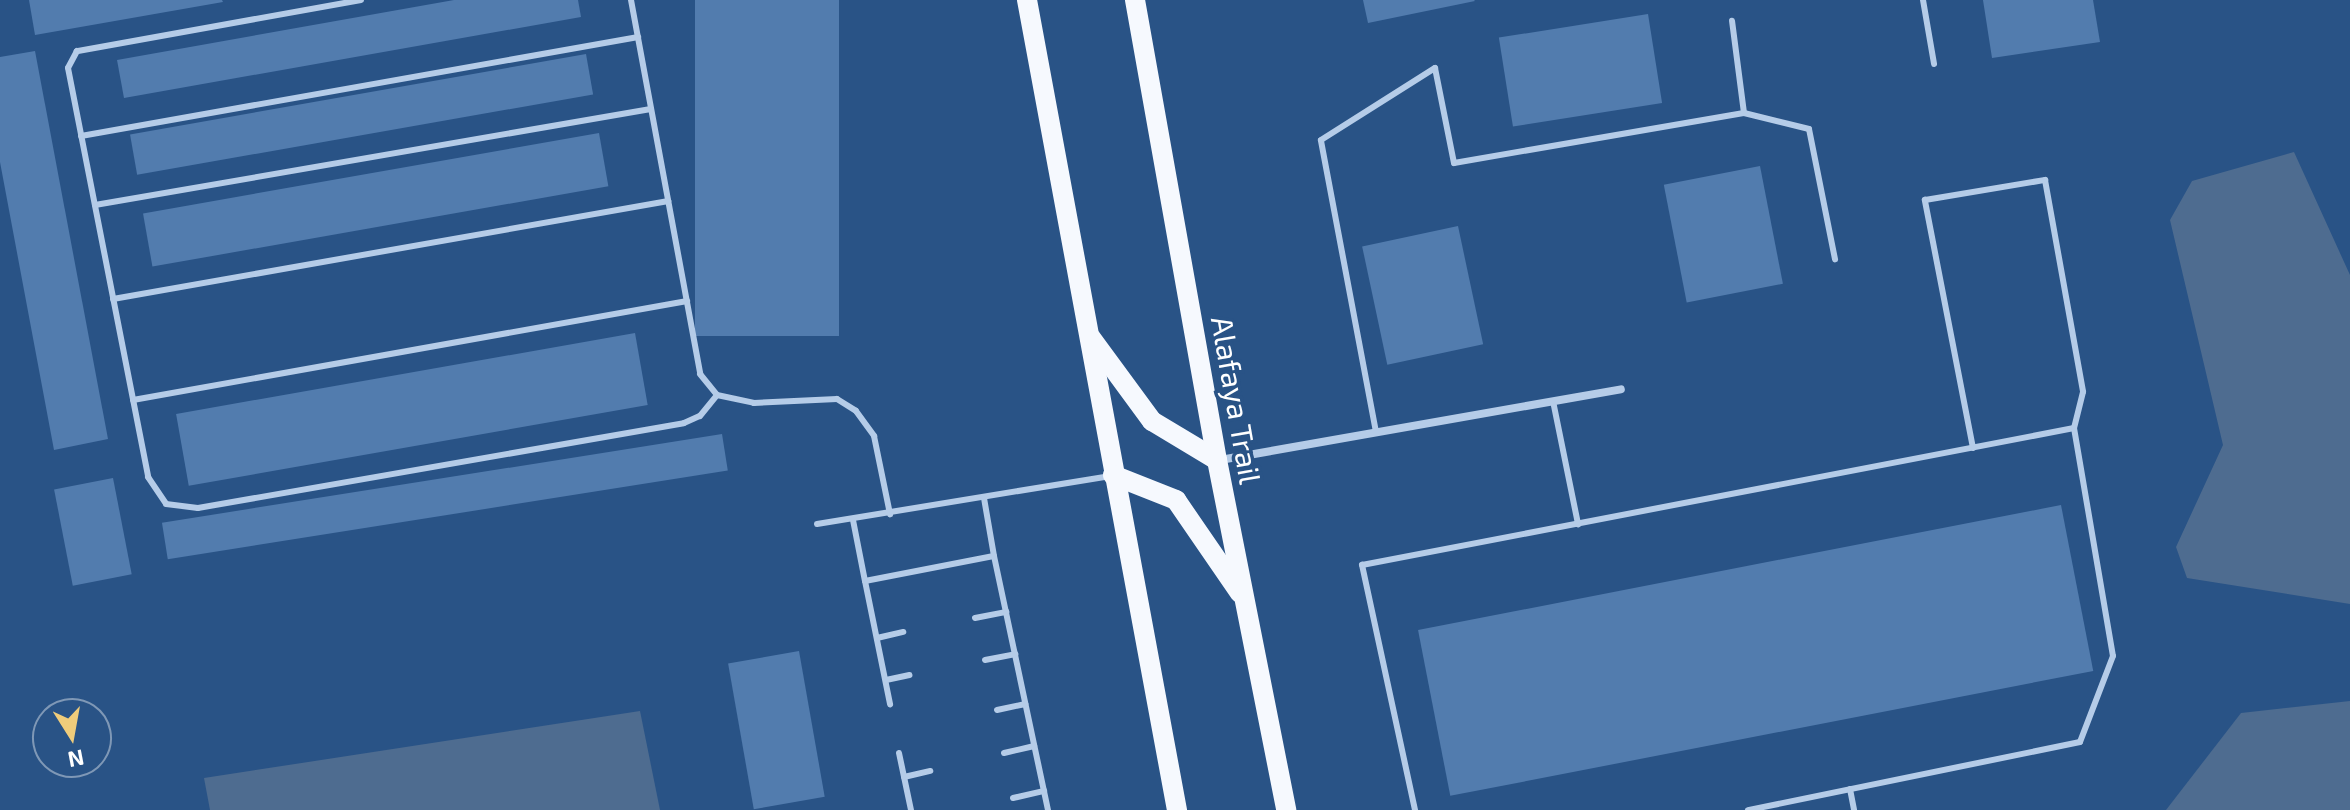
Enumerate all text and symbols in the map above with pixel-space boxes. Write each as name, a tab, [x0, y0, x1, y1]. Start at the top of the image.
street label: Alafaya Trail	[1204, 313, 1270, 487]
north arrow	[32, 698, 112, 778]
text: N	[66, 745, 86, 774]

